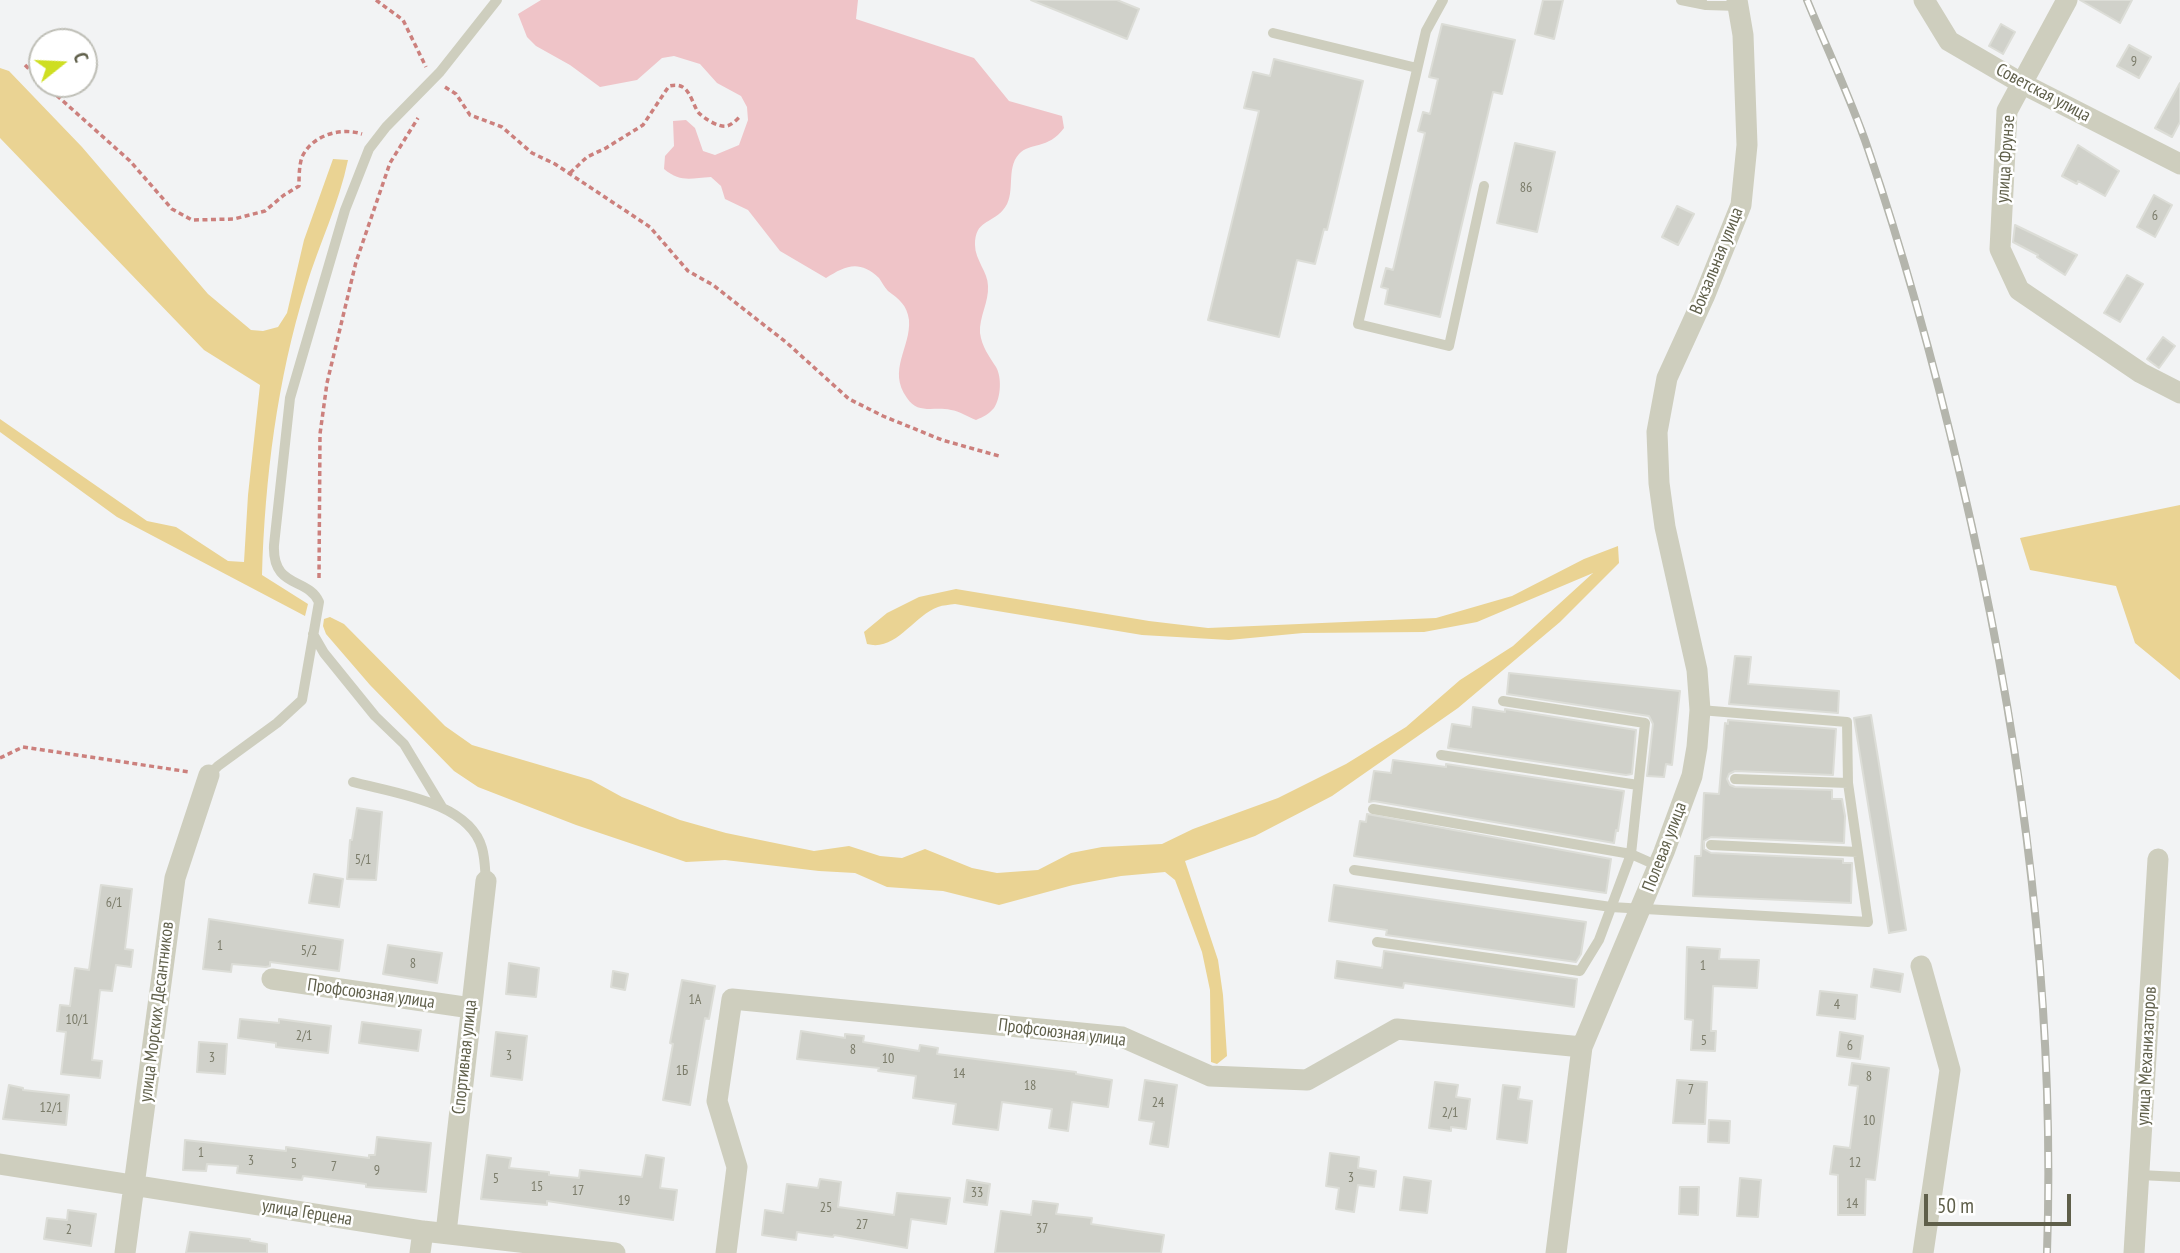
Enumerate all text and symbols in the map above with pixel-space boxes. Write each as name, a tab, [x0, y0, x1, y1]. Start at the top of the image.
north arrow	[28, 28, 98, 98]
text: С	[68, 49, 94, 65]
house number: 9	[2131, 54, 2137, 70]
street label: Советская улица	[1992, 59, 2094, 127]
street label: улица Фрунзе	[1992, 114, 2020, 204]
house number: 86	[1520, 180, 1532, 196]
street label: Вокзальная улица	[1686, 204, 1748, 318]
house number: 6	[2152, 208, 2158, 224]
street label: Полевая улица	[1638, 799, 1692, 895]
house number: 5/1	[355, 852, 371, 868]
house number: 6/1	[106, 895, 122, 911]
street label: улица Морских Десантников	[135, 920, 179, 1104]
house number: 1	[217, 938, 223, 954]
house number: 5/2	[301, 943, 317, 959]
house number: 8	[410, 956, 416, 972]
house number: 1	[1700, 958, 1706, 974]
street label: Профсоюзная улица	[306, 974, 436, 1014]
street label: улица Механизаторов	[2133, 986, 2161, 1126]
house number: 1А	[689, 992, 701, 1008]
house number: 4	[1834, 997, 1840, 1013]
street label: Спортивная улица	[448, 999, 482, 1115]
house number: 10/1	[65, 1012, 89, 1028]
street label: Профсоюзная улица	[997, 1014, 1127, 1052]
house number: 2/1	[296, 1028, 312, 1044]
house number: 5	[1701, 1033, 1707, 1049]
house number: 6	[1847, 1038, 1853, 1054]
house number: 8	[850, 1042, 856, 1058]
house number: 3	[506, 1048, 512, 1064]
house number: 3	[209, 1050, 215, 1066]
house number: 10	[882, 1051, 894, 1067]
house number: 1Б	[676, 1063, 688, 1079]
house number: 14	[953, 1066, 965, 1082]
house number: 8	[1866, 1069, 1872, 1085]
house number: 18	[1024, 1078, 1036, 1094]
house number: 7	[1688, 1082, 1694, 1098]
house number: 24	[1152, 1095, 1164, 1111]
house number: 12/1	[39, 1100, 63, 1116]
house number: 2/1	[1442, 1105, 1458, 1121]
house number: 10	[1863, 1113, 1875, 1129]
house number: 1	[198, 1145, 204, 1161]
house number: 3	[248, 1153, 254, 1169]
house number: 12	[1849, 1155, 1861, 1171]
house number: 5	[291, 1156, 297, 1172]
house number: 7	[331, 1159, 337, 1175]
house number: 9	[374, 1163, 380, 1179]
house number: 3	[1348, 1170, 1354, 1186]
house number: 5	[493, 1171, 499, 1187]
house number: 15	[531, 1179, 543, 1195]
scale bar	[1928, 1180, 2075, 1224]
house number: 17	[572, 1183, 584, 1199]
house number: 33	[971, 1185, 983, 1201]
text: 50 m	[1937, 1192, 1974, 1219]
house number: 19	[618, 1193, 630, 1209]
street label: улица Герцена	[260, 1195, 354, 1231]
house number: 14	[1846, 1196, 1858, 1212]
house number: 25	[820, 1200, 832, 1216]
house number: 27	[856, 1217, 868, 1233]
house number: 37	[1036, 1221, 1048, 1237]
house number: 2	[66, 1222, 72, 1238]

